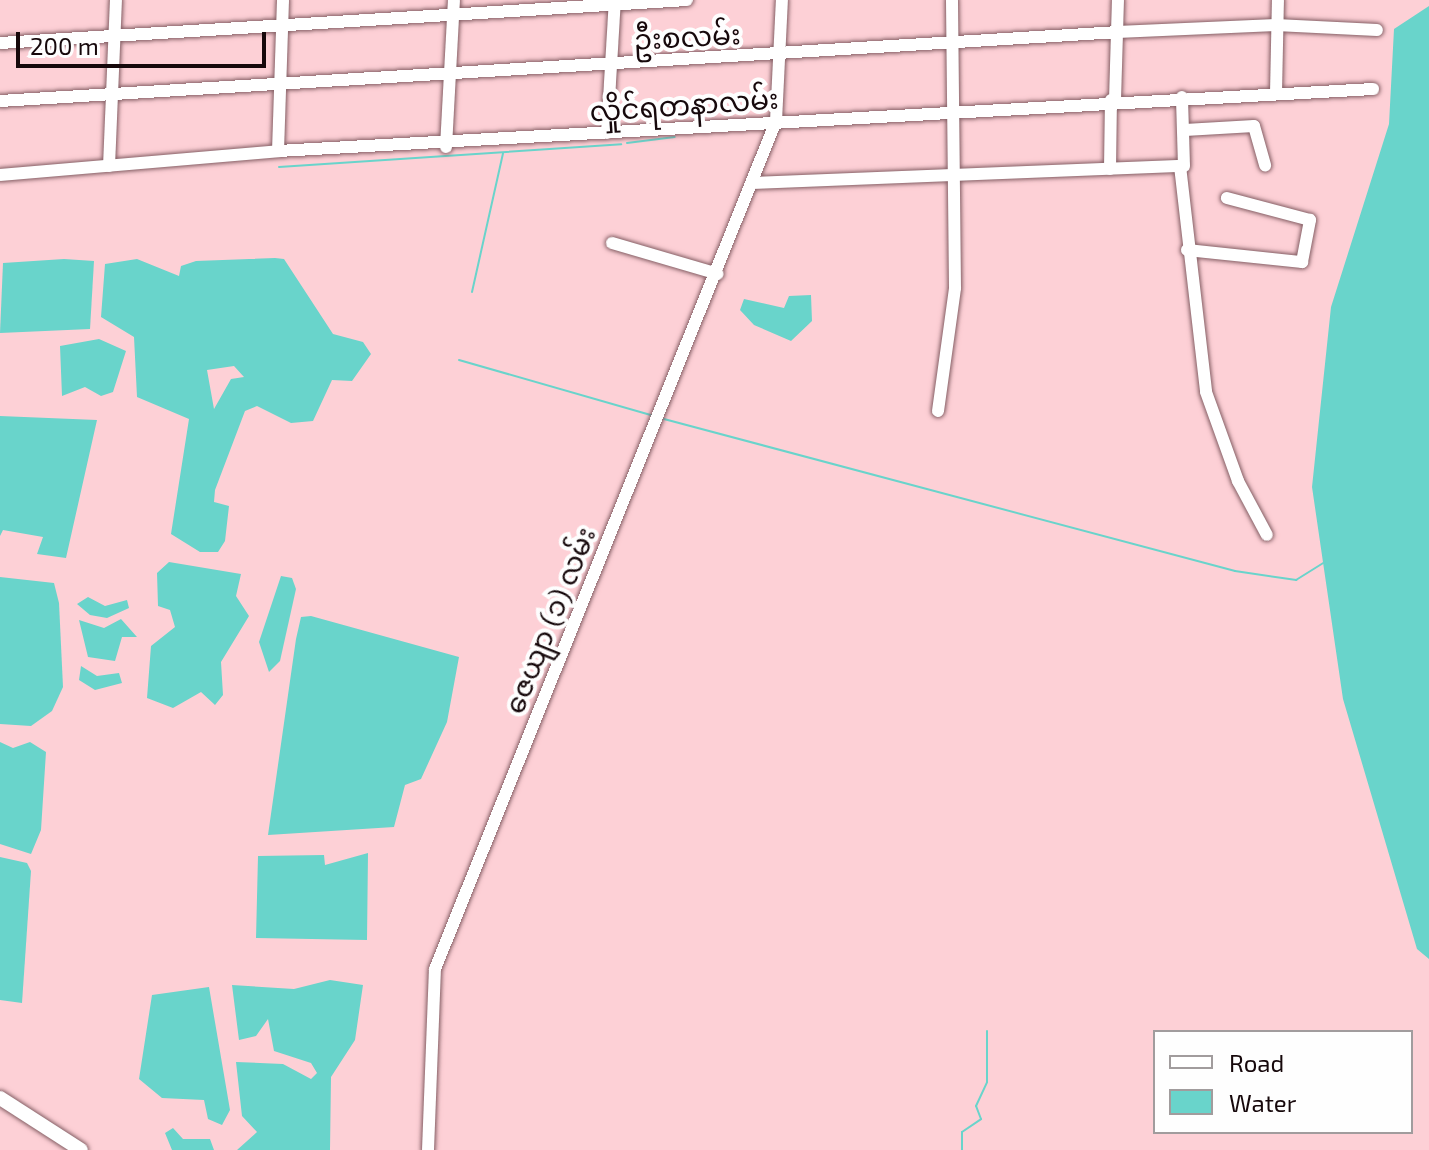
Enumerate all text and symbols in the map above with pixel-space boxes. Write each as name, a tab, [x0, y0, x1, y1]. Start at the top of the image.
scale bar	[20, 16, 270, 66]
street label: ဦးစလမ်း	[633, 16, 741, 56]
text: 200 m	[30, 31, 99, 60]
street label: လှိုင်ရတနာလမ်း	[588, 81, 780, 127]
street label: ဇေယျာ (၁) လမ်း	[496, 522, 602, 718]
legend	[1153, 1030, 1413, 1134]
text: Road	[1229, 1048, 1284, 1077]
text: Water	[1229, 1088, 1296, 1117]

